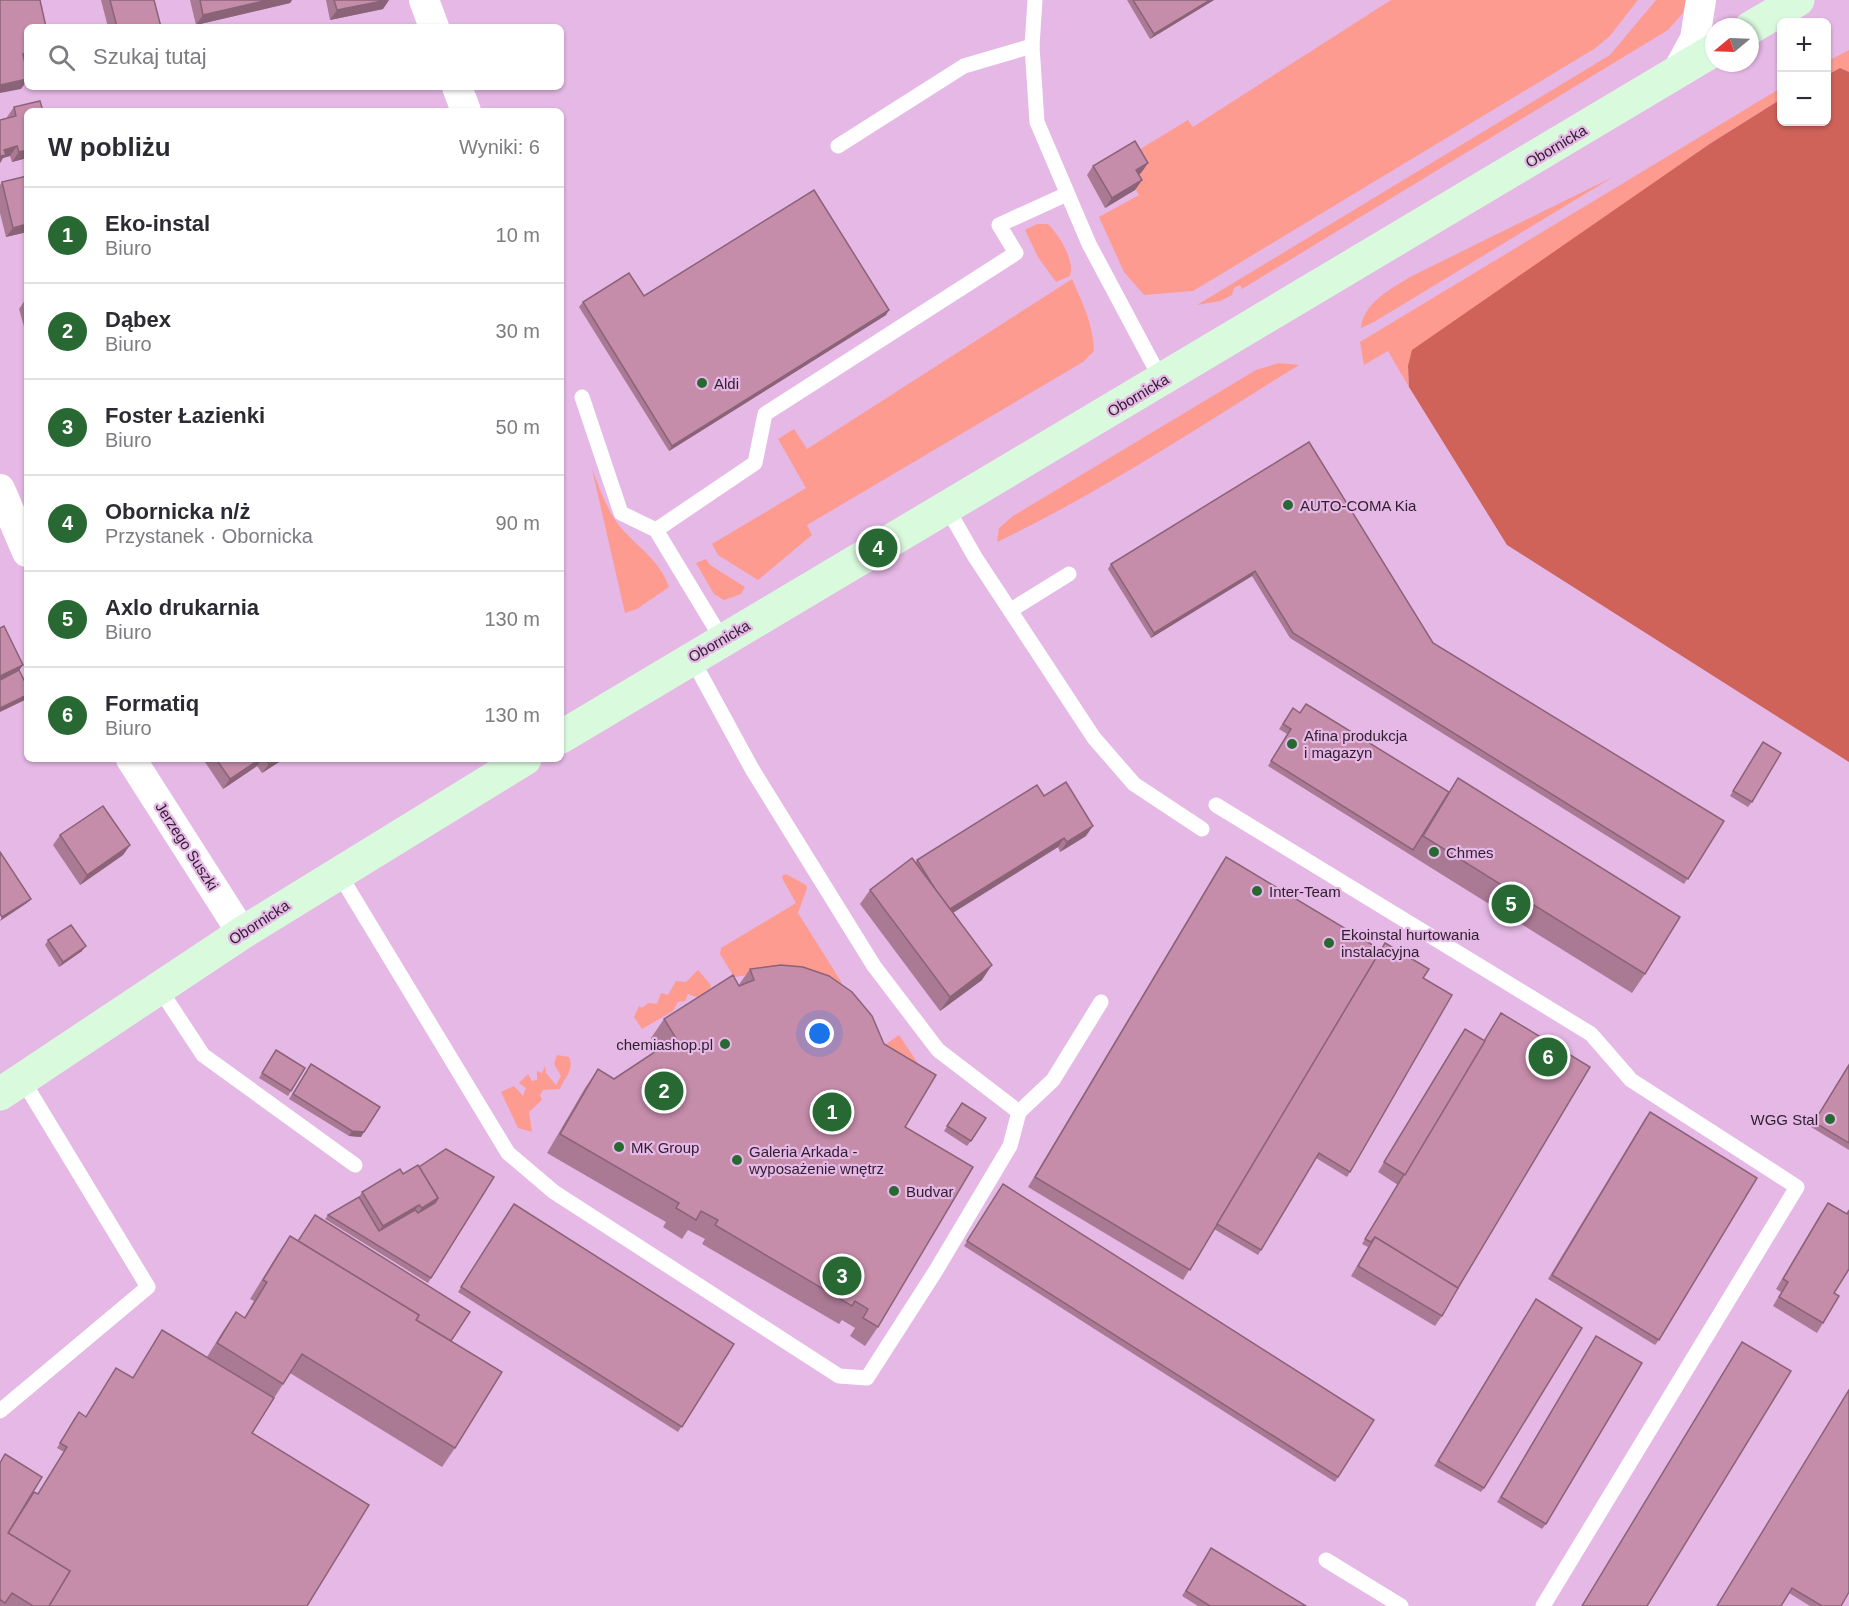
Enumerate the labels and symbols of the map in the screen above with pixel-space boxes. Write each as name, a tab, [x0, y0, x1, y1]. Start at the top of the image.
north arrow	[1705, 18, 1759, 72]
street label: Obornicka	[1522, 121, 1590, 171]
street label: Obornicka	[1104, 370, 1172, 420]
place label: Aldi	[714, 375, 739, 392]
marker: Aldi	[695, 376, 709, 390]
place label: AUTO-COMA Kia	[1300, 497, 1417, 514]
marker: AUTO-COMA Kia	[1281, 498, 1295, 512]
pin: 4	[858, 526, 898, 570]
street label: Obornicka	[685, 616, 753, 665]
place label: Afina produkcja i magazyn	[1304, 727, 1408, 761]
marker: Afina produkcja i magazyn	[1285, 737, 1299, 751]
street label: Jerzego Suszki	[152, 799, 222, 893]
place label: Chmes	[1446, 844, 1494, 861]
marker: Chmes	[1427, 845, 1441, 859]
pin: 5	[1492, 882, 1530, 926]
place label: Inter-Team	[1269, 883, 1341, 900]
marker: Inter-Team	[1250, 884, 1264, 898]
street label: Obornicka	[226, 896, 293, 948]
place label: Ekoinstal hurtowania instalacyjna	[1341, 926, 1480, 960]
marker: Ekoinstal hurtowania instalacyjna	[1322, 936, 1336, 950]
your location	[805, 1019, 834, 1048]
pin: 6	[1528, 1034, 1568, 1080]
place label: chemiashop.pl	[616, 1036, 713, 1053]
marker: chemiashop.pl	[718, 1037, 732, 1051]
pin: 2	[644, 1068, 684, 1114]
pin: 1	[812, 1090, 852, 1134]
place label: WGG Stal	[1750, 1111, 1818, 1128]
marker: WGG Stal	[1823, 1112, 1837, 1126]
place label: MK Group	[631, 1139, 699, 1156]
marker: MK Group	[612, 1140, 626, 1154]
place label: Galeria Arkada - wyposażenie wnętrz	[748, 1143, 884, 1177]
marker: Galeria Arkada - wyposażenie wnętrz	[730, 1153, 744, 1167]
place label: Budvar	[906, 1183, 954, 1200]
marker: Budvar	[887, 1184, 901, 1198]
pin: 3	[822, 1254, 862, 1298]

